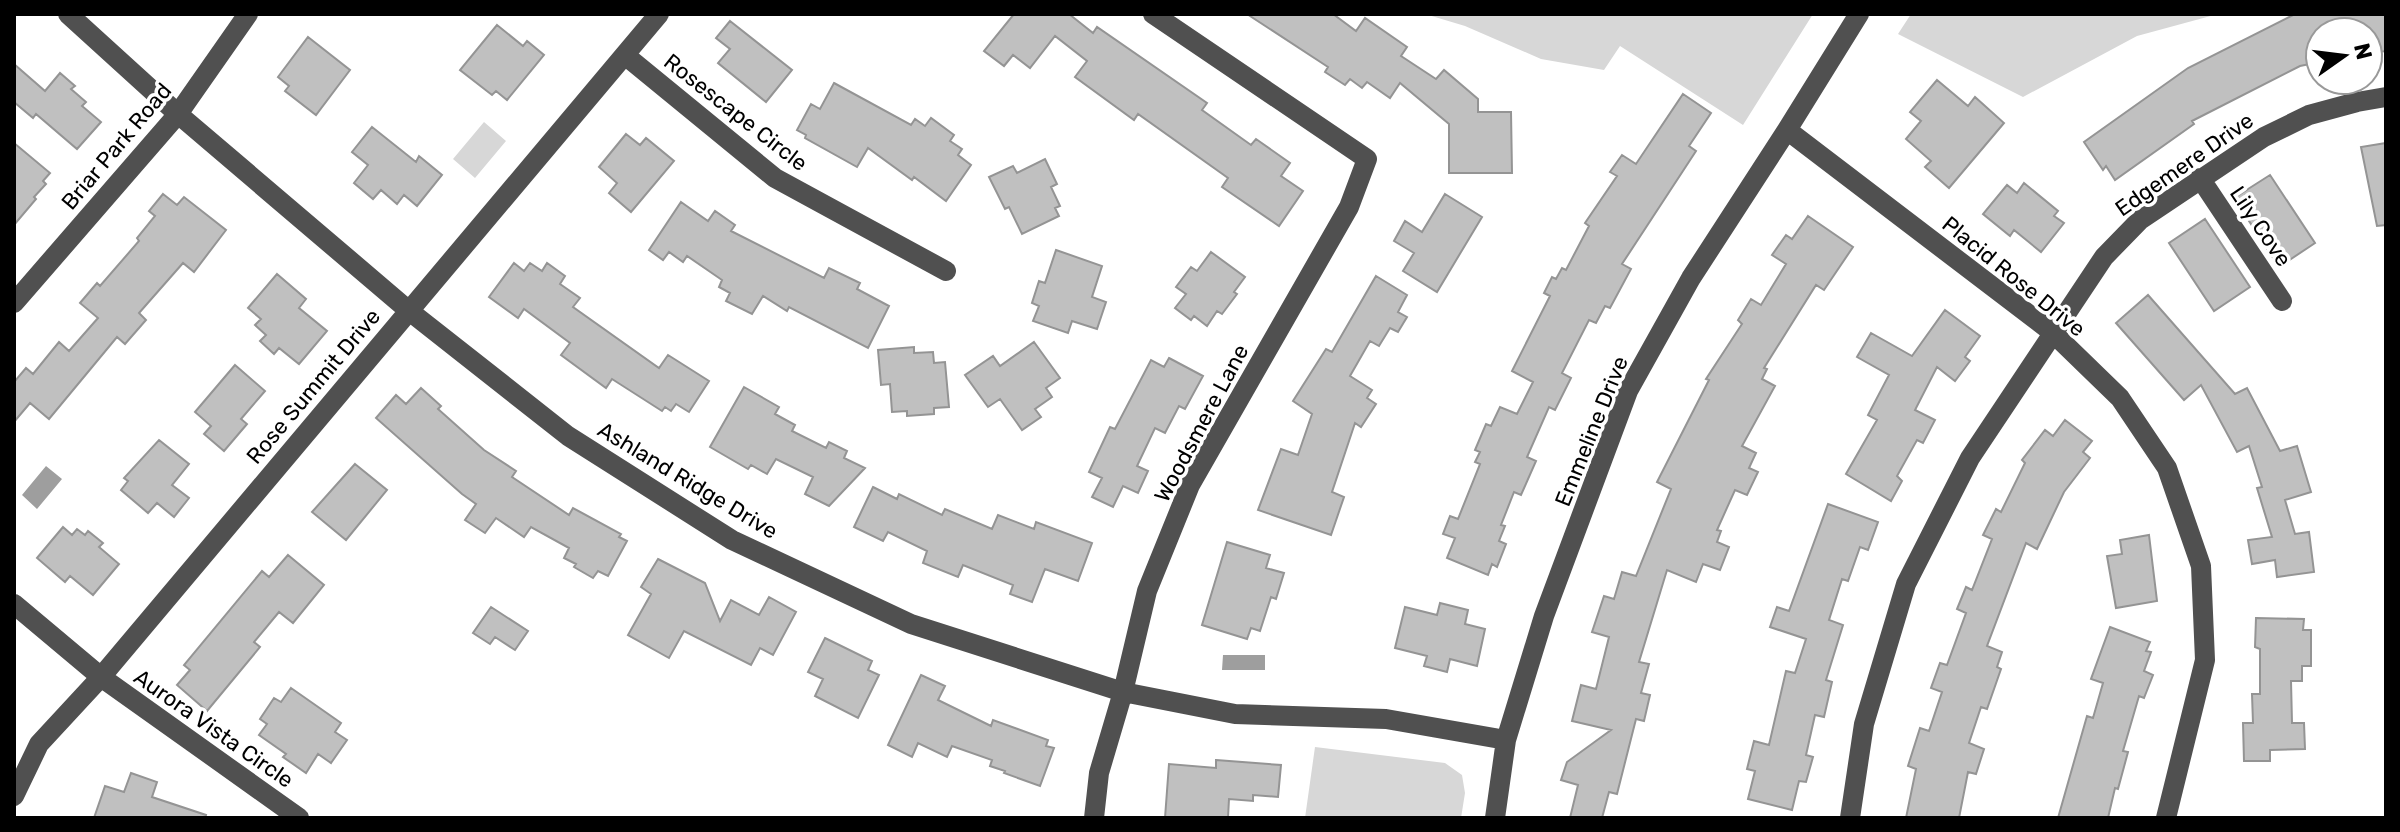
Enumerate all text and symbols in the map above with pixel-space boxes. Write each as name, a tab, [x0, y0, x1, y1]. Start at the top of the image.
north arrow	[2304, 16, 2384, 96]
text: N	[2348, 40, 2378, 62]
street label: Rosescape Circle	[659, 48, 813, 177]
street label: Briar Park Road	[56, 78, 177, 215]
street label: Edgemere Drive	[2110, 107, 2259, 222]
street label: Lily Cove	[2224, 181, 2297, 272]
street label: Placid Rose Drive	[1937, 210, 2091, 342]
street label: Rose Summit Drive	[241, 303, 386, 469]
street label: Woodsmere Lane	[1149, 340, 1254, 507]
street label: Emmeline Drive	[1549, 352, 1634, 510]
street label: Ashland Ridge Drive	[593, 416, 783, 545]
street label: Aurora Vista Circle	[129, 663, 299, 794]

